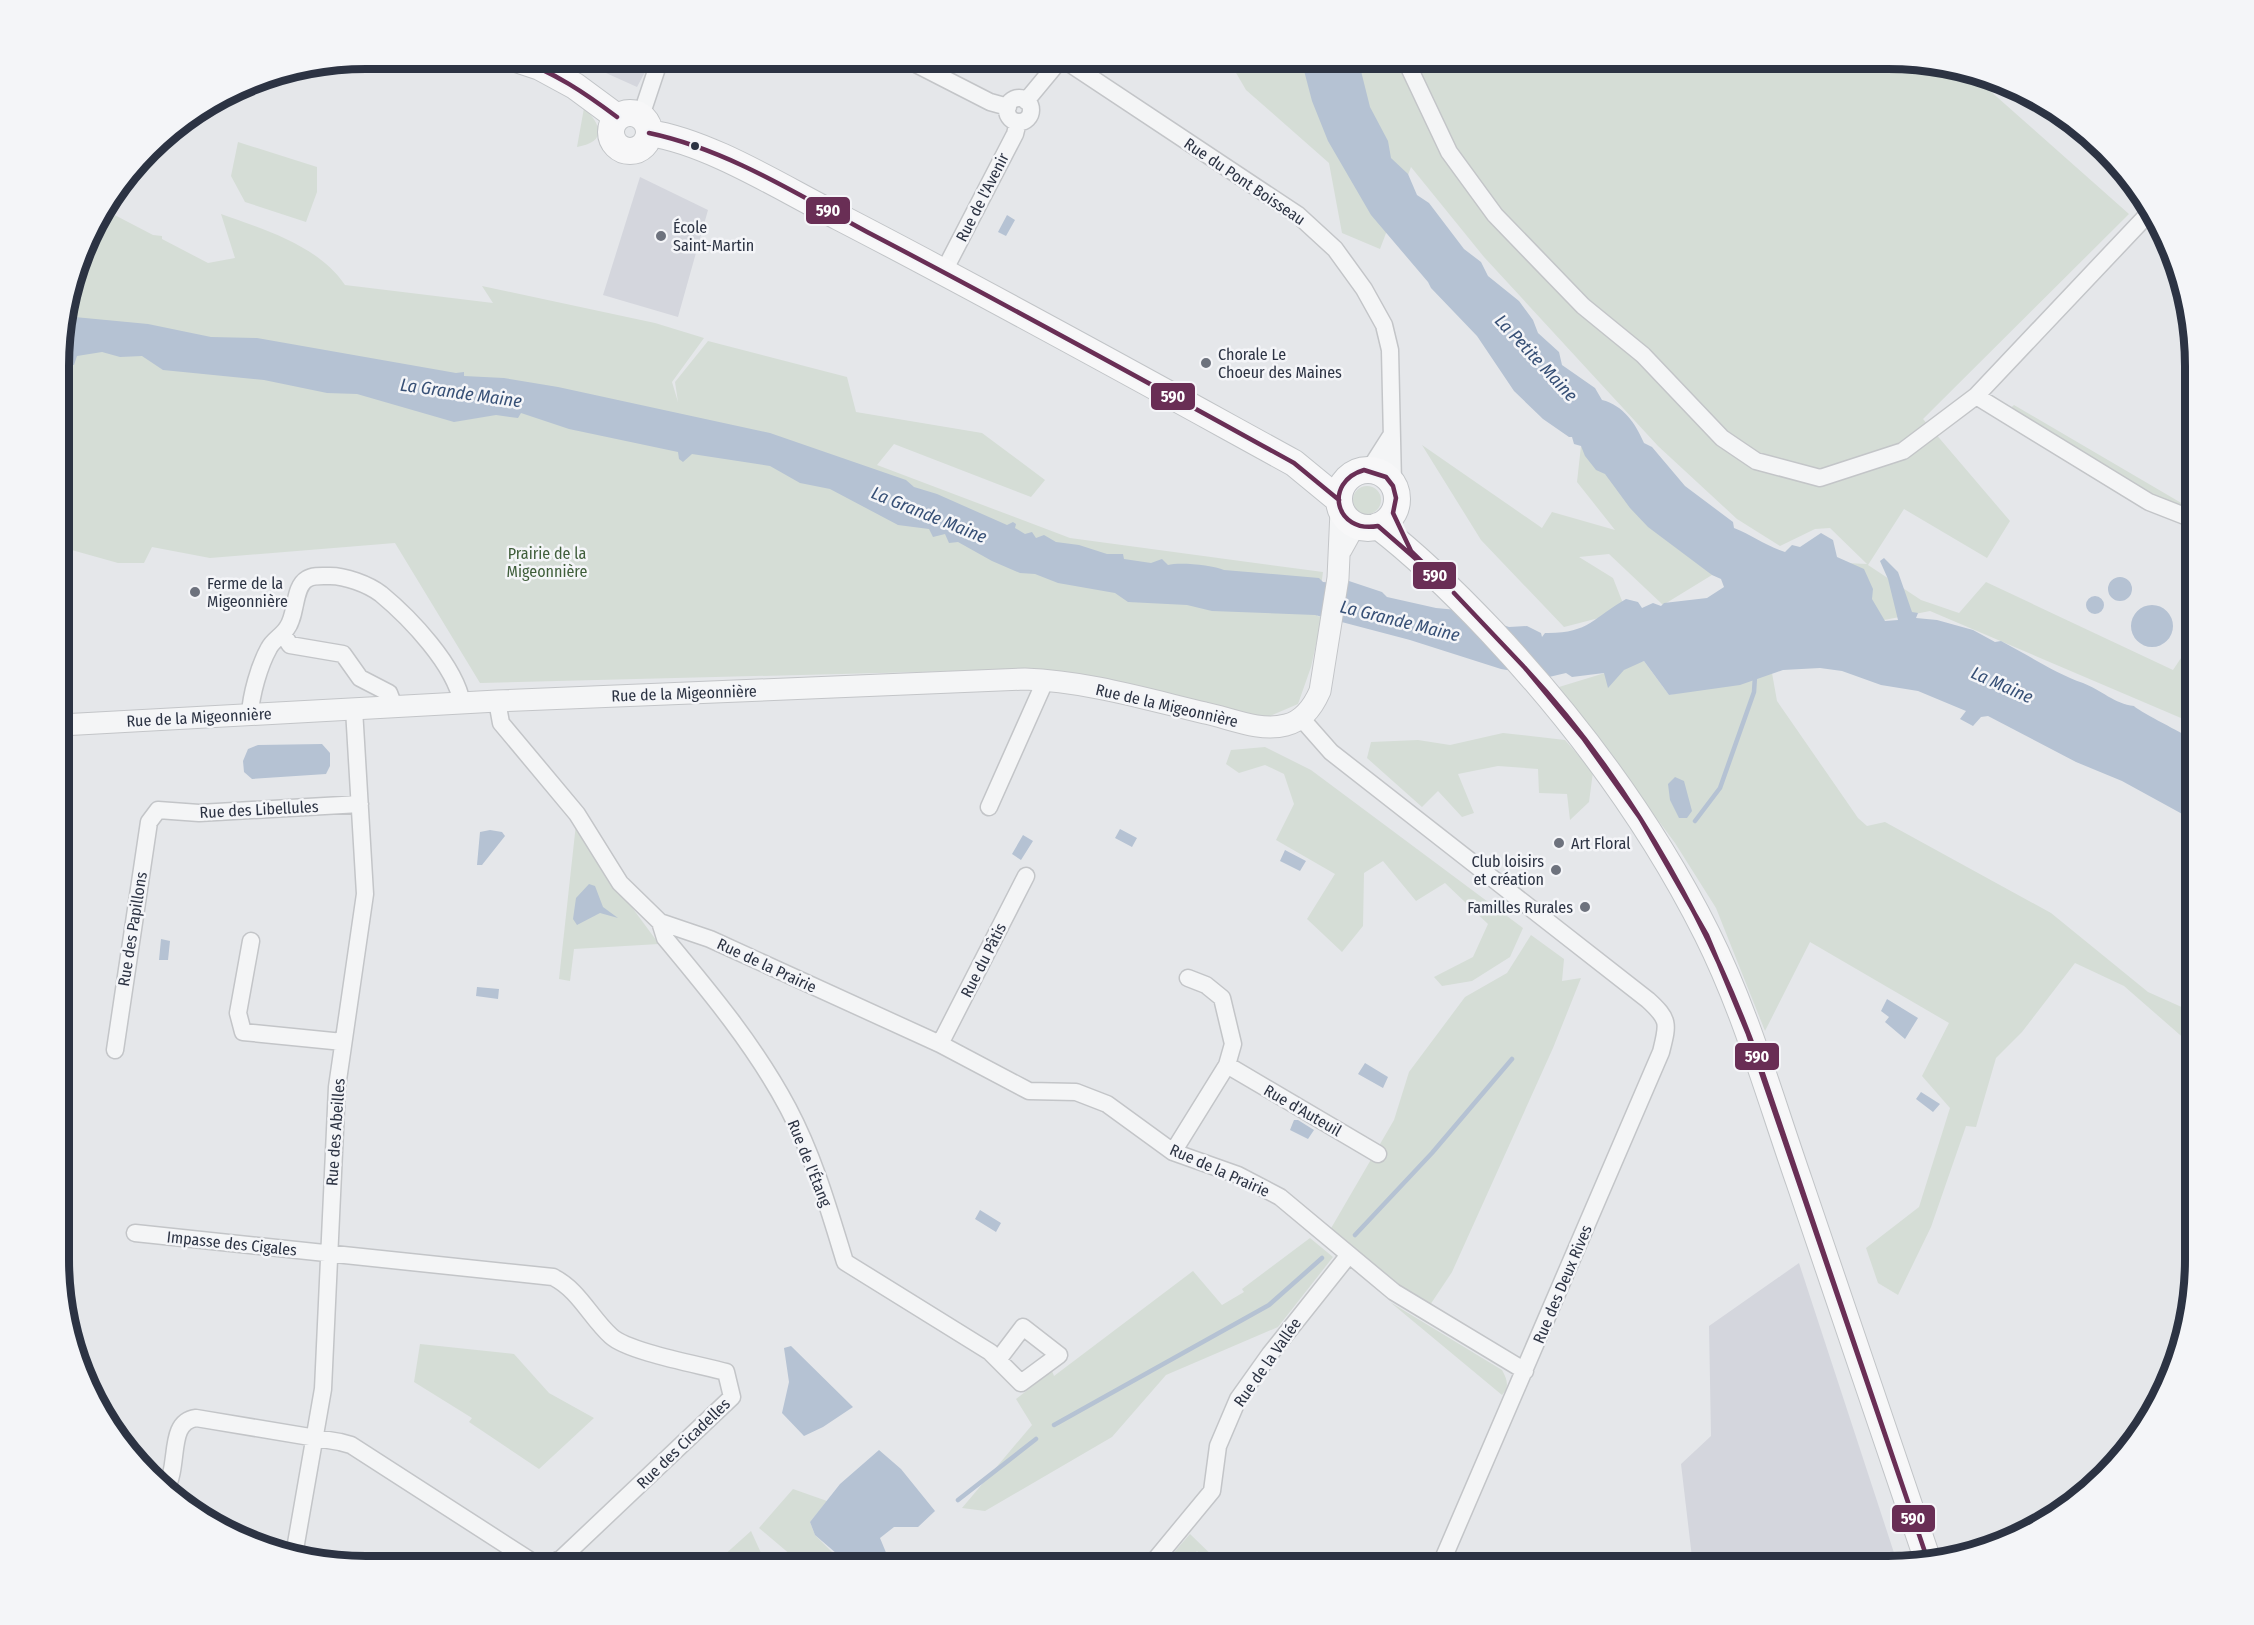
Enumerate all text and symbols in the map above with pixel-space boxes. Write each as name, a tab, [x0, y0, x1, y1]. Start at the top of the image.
street label: Rue du Pont Boisseau	[1181, 134, 1309, 229]
unlabelled marker	[689, 140, 701, 152]
street label: Rue de l'Avenir	[952, 149, 1013, 245]
line badge: 590	[805, 196, 851, 225]
text: 590	[816, 201, 841, 220]
place label: École Saint-Martin	[673, 218, 754, 255]
marker: École Saint-Martin	[654, 229, 668, 243]
water label: La Petite Maine	[1490, 310, 1582, 407]
place label: Chorale Le Choeur des Maines	[1218, 345, 1342, 382]
marker: Chorale Le Choeur des Maines	[1199, 356, 1213, 370]
water label: La Grande Maine	[399, 374, 524, 412]
line badge: 590	[1150, 382, 1196, 411]
text: 590	[1161, 387, 1186, 406]
water label: La Grande Maine	[868, 482, 990, 548]
park label: Prairie de la Migeonnière	[507, 544, 588, 581]
line badge: 590	[1412, 561, 1457, 590]
text: 590	[1423, 566, 1448, 585]
place label: Ferme de la Migeonnière	[207, 574, 288, 611]
marker: Ferme de la Migeonnière	[188, 585, 202, 599]
water label: La Grande Maine	[1338, 596, 1463, 647]
water label: La Maine	[1968, 662, 2037, 709]
street label: Rue de la Migeonnière	[1094, 680, 1240, 731]
street label: Rue de la Migeonnière	[611, 681, 757, 706]
street label: Rue de la Migeonnière	[126, 704, 272, 731]
street label: Rue des Libellules	[199, 797, 319, 822]
place label: Art Floral	[1571, 834, 1630, 853]
marker: Art Floral	[1552, 836, 1566, 850]
place label: Club loisirs et création	[1472, 852, 1544, 889]
marker: Club loisirs et création	[1549, 863, 1563, 877]
street label: Rue des Papillons	[114, 870, 151, 988]
place label: Familles Rurales	[1467, 898, 1573, 917]
marker: Familles Rurales	[1578, 900, 1592, 914]
street label: Rue du Pâtis	[957, 920, 1010, 1001]
street label: Rue de la Prairie	[714, 934, 819, 997]
line badge: 590	[1734, 1042, 1780, 1071]
text: 590	[1745, 1047, 1770, 1066]
street label: Rue des Abeilles	[322, 1077, 349, 1186]
street label: Rue d'Auteuil	[1261, 1081, 1345, 1140]
street label: Rue de l'Étang	[783, 1117, 836, 1210]
street label: Rue de la Prairie	[1167, 1140, 1273, 1201]
street label: Rue des Deux Rives	[1529, 1222, 1596, 1346]
street label: Impasse des Cigales	[166, 1227, 298, 1260]
street label: Rue de la Vallée	[1230, 1314, 1305, 1410]
street label: Rue des Cicadelles	[633, 1394, 734, 1493]
line badge: 590	[1891, 1504, 1936, 1533]
text: 590	[1901, 1509, 1926, 1528]

